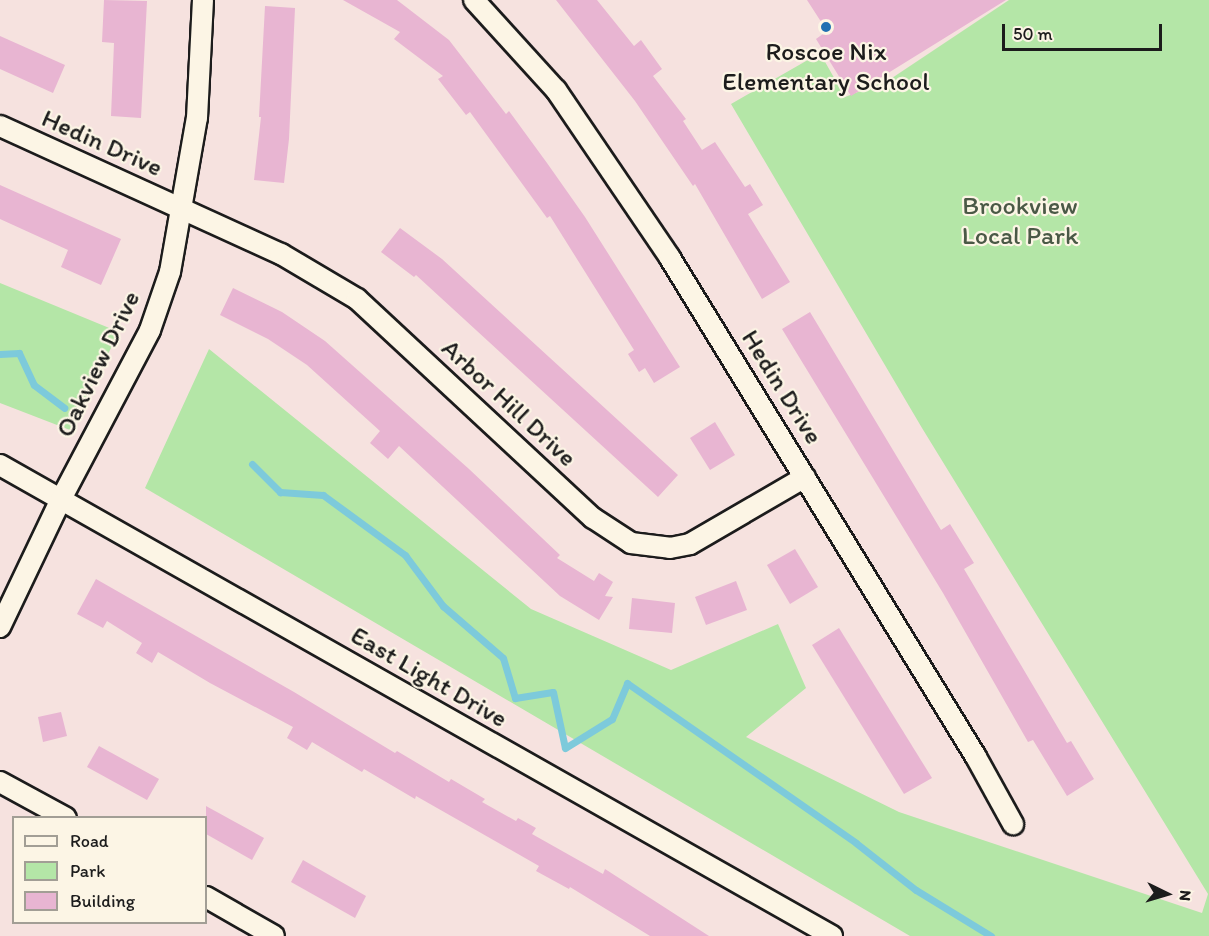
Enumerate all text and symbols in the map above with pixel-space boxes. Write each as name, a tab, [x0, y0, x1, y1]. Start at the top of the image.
scale bar	[1005, 12, 1166, 50]
marker: Roscoe Nix Elementary School	[819, 20, 833, 34]
text: 50 m	[1013, 23, 1053, 45]
place label: Roscoe Nix Elementary School	[722, 36, 930, 98]
street label: Hedin Drive	[36, 102, 168, 184]
park label: Brookview Local Park	[962, 190, 1078, 252]
street label: Oakview Drive	[49, 286, 147, 442]
street label: Hedin Drive	[734, 324, 830, 450]
street label: Arbor Hill Drive	[435, 332, 583, 474]
street label: East Light Drive	[345, 620, 513, 734]
legend	[12, 816, 207, 924]
text: Road	[70, 830, 109, 852]
text: Park	[70, 860, 105, 882]
north arrow	[1137, 864, 1197, 924]
text: N	[1175, 889, 1195, 902]
text: Building	[70, 890, 135, 912]

